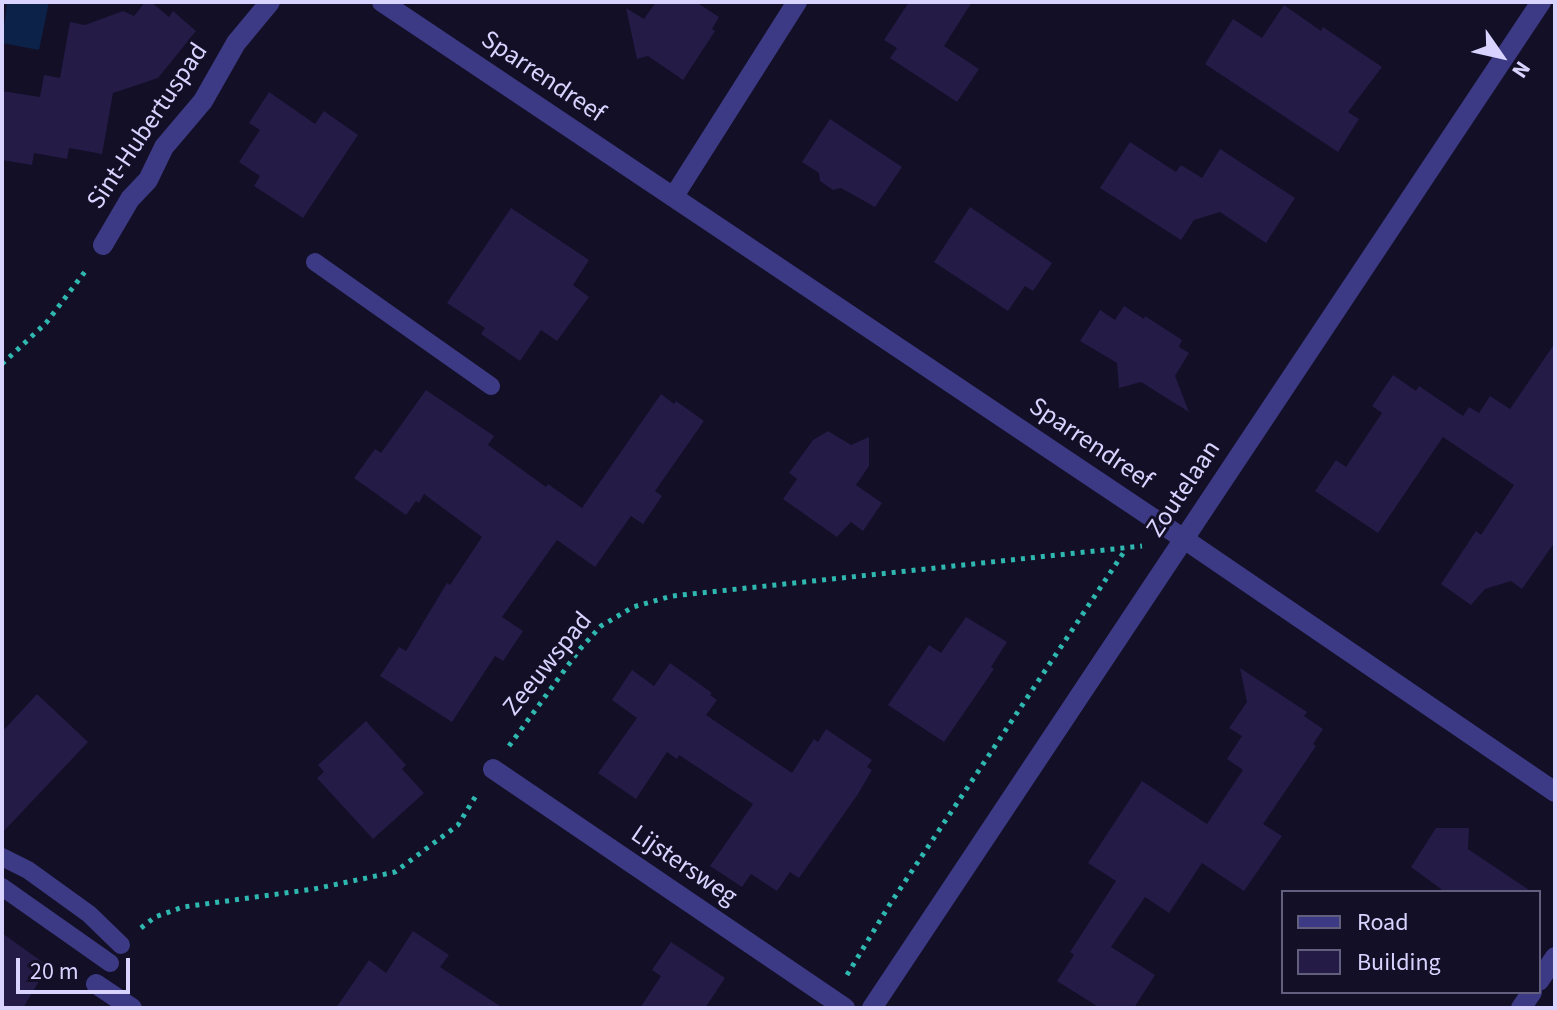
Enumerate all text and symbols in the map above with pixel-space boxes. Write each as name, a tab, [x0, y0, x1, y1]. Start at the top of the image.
north arrow	[1461, 16, 1541, 96]
street label: Sparrendreef	[474, 25, 610, 131]
street label: Sint-Hubertuspad	[82, 38, 216, 216]
text: N	[1504, 54, 1538, 84]
street label: Sparrendreef	[1022, 392, 1158, 498]
street label: Zoutelaan	[1141, 436, 1229, 544]
street label: Zeeuwspad	[498, 607, 600, 723]
street label: Lijstersweg	[624, 820, 742, 914]
legend	[1281, 890, 1541, 994]
text: Road	[1357, 905, 1409, 940]
scale bar	[20, 942, 134, 992]
text: Building	[1357, 945, 1441, 980]
text: 20 m	[30, 954, 79, 989]

